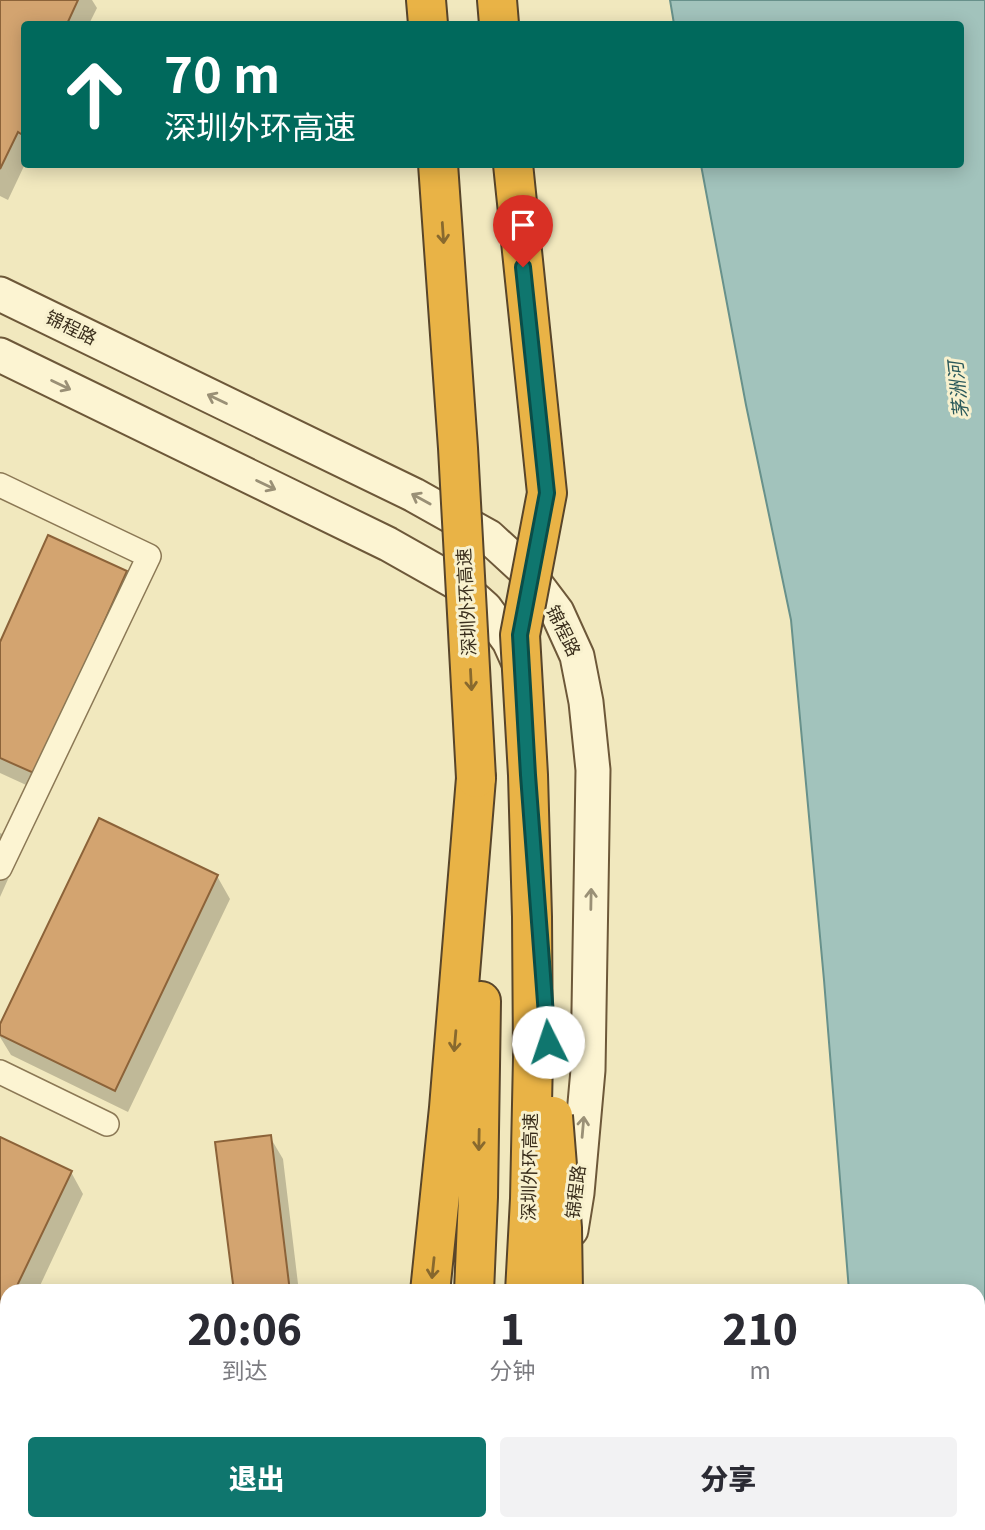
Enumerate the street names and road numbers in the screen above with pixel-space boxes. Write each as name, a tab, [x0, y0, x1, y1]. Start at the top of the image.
street label: 锦程路	[42, 303, 102, 350]
street label: 深圳外环高速	[449, 547, 481, 657]
street label: 锦程路	[541, 600, 588, 660]
street label: 深圳外环高速	[514, 1113, 542, 1221]
street label: 锦程路	[558, 1163, 590, 1220]

